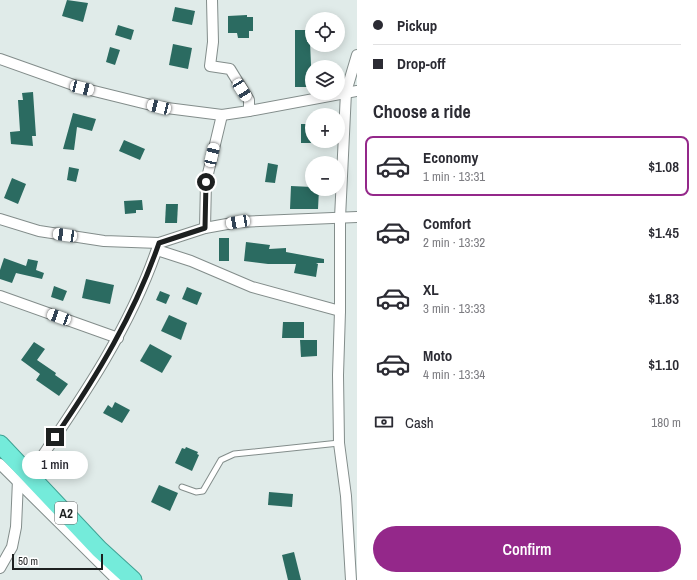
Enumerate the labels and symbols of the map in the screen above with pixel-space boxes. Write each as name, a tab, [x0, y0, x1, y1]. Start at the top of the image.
car	[231, 77, 253, 103]
car	[69, 79, 95, 97]
car	[146, 98, 172, 116]
car	[203, 142, 221, 168]
route start	[197, 173, 215, 191]
car	[225, 214, 251, 230]
car	[52, 227, 78, 243]
car	[46, 307, 72, 327]
route end	[46, 428, 64, 446]
callout: 1 min	[22, 451, 88, 479]
road number: A2	[55, 502, 77, 524]
scale bar	[12, 552, 103, 571]

